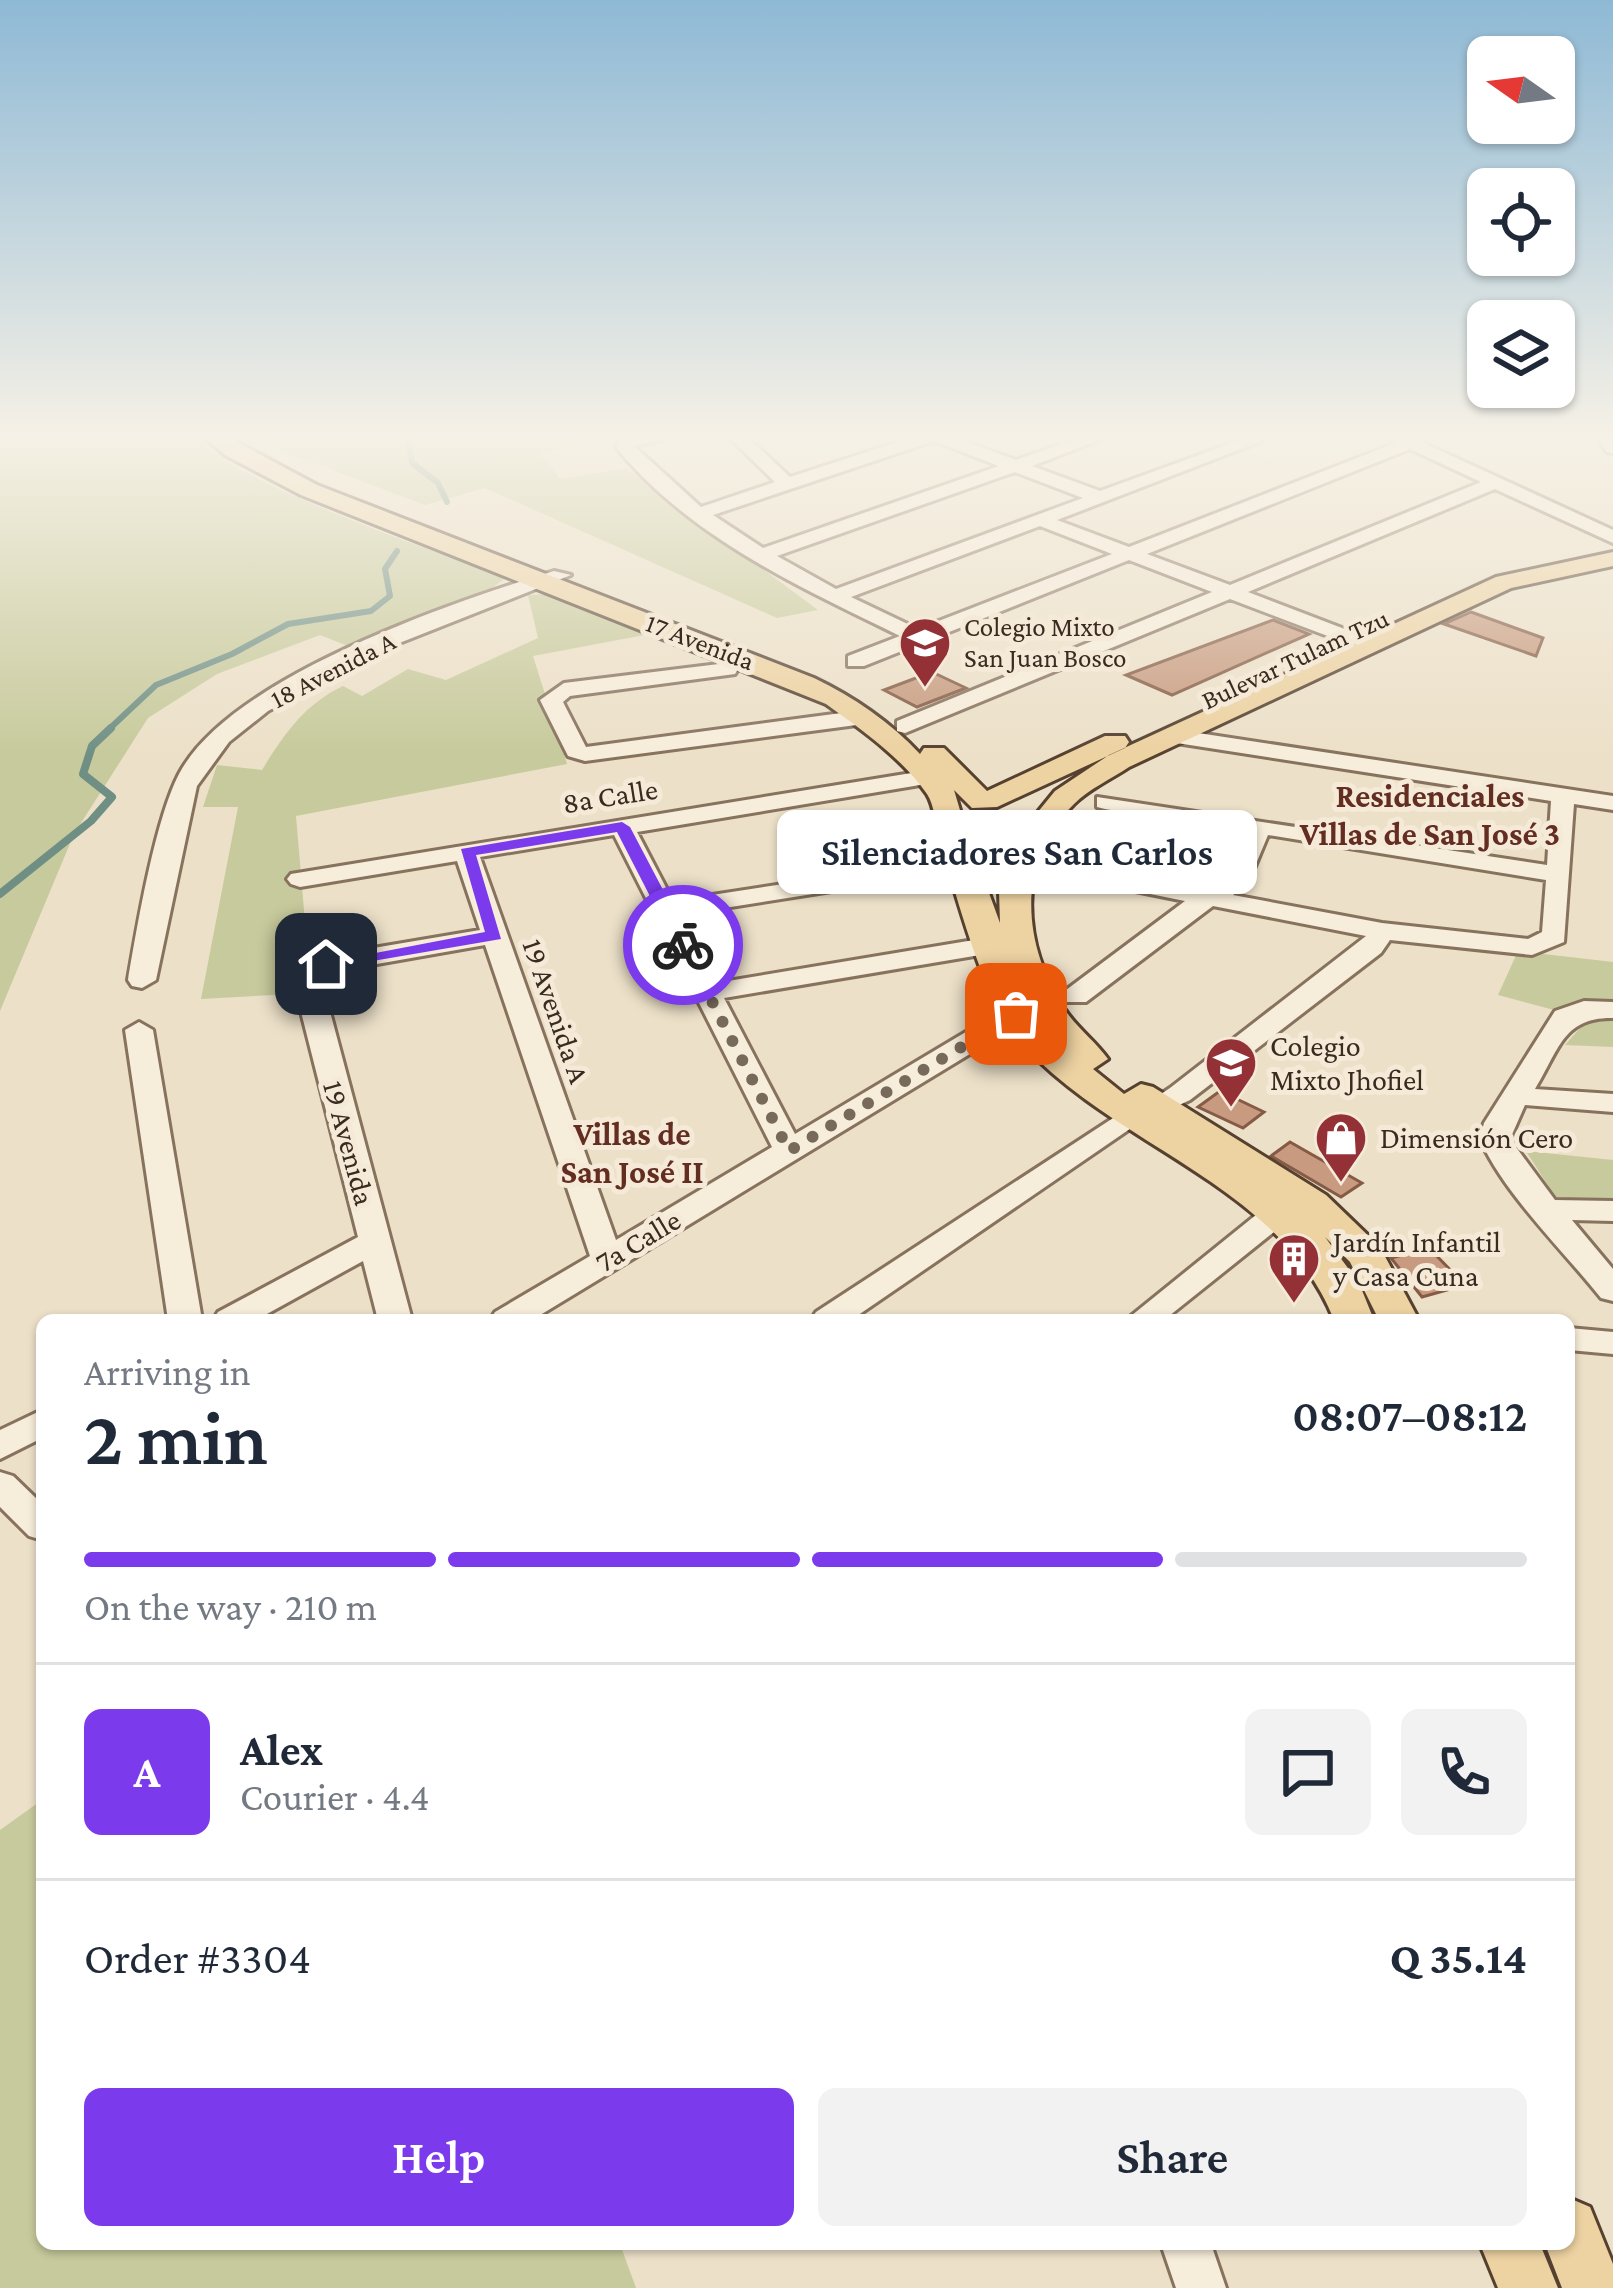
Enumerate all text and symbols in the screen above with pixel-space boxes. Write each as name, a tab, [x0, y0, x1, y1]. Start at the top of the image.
north arrow	[1467, 36, 1575, 144]
map controls	[1467, 36, 1575, 408]
button: locate	[1467, 168, 1575, 276]
button: layers	[1467, 300, 1575, 408]
street label: Bulevar Tulam Tzu	[1197, 603, 1393, 715]
street label: 17 Avenida	[642, 608, 758, 676]
place label: Colegio Mixto San Juan Bosco	[964, 612, 1126, 673]
school or university icon: Colegio Mixto San Juan Bosco	[897, 615, 953, 689]
street label: 18 Avenida A	[266, 625, 401, 714]
street label: 8a Calle	[560, 772, 660, 819]
district label: Residenciales Villas de San José 3	[1299, 777, 1560, 852]
callout: Silenciadores San Carlos	[776, 810, 1256, 894]
text: Silenciadores San Carlos	[821, 830, 1213, 873]
courier	[623, 885, 743, 1005]
icon: bike	[650, 912, 716, 978]
pin	[275, 913, 377, 1015]
icon: home	[293, 931, 359, 997]
street label: 19 Avenida A	[516, 934, 597, 1088]
pin	[965, 963, 1067, 1065]
icon: bag	[983, 981, 1049, 1047]
place label: Colegio Mixto Jhofiel	[1270, 1029, 1424, 1096]
school or university icon: Colegio Mixto Jhofiel	[1203, 1035, 1259, 1109]
street label: 19 Avenida	[317, 1077, 382, 1209]
shop icon: Dimensión Cero	[1313, 1110, 1369, 1184]
district label: Villas de San José II	[560, 1115, 704, 1190]
place label: Dimensión Cero	[1380, 1121, 1573, 1154]
street label: 7a Calle	[589, 1203, 686, 1279]
place label: Jardín Infantil y Casa Cuna	[1330, 1225, 1501, 1293]
building icon: Jardín Infantil y Casa Cuna	[1266, 1231, 1322, 1305]
text: Arriving in	[84, 1350, 251, 1393]
text: 08:07–08:12	[1292, 1391, 1527, 1441]
text: 2 min	[84, 1394, 268, 1481]
text: On the way · 210 m	[84, 1585, 377, 1628]
button: chat	[1245, 1709, 1371, 1835]
button: phone	[1401, 1709, 1527, 1835]
text: Alex	[240, 1725, 323, 1775]
text: A	[134, 1747, 160, 1797]
text: Courier · 4.4	[240, 1775, 430, 1818]
text: Order #3304	[84, 1933, 311, 1983]
text: Q 35.14	[1390, 1933, 1527, 1983]
button: Help	[84, 2088, 794, 2226]
button: Share	[818, 2088, 1527, 2226]

